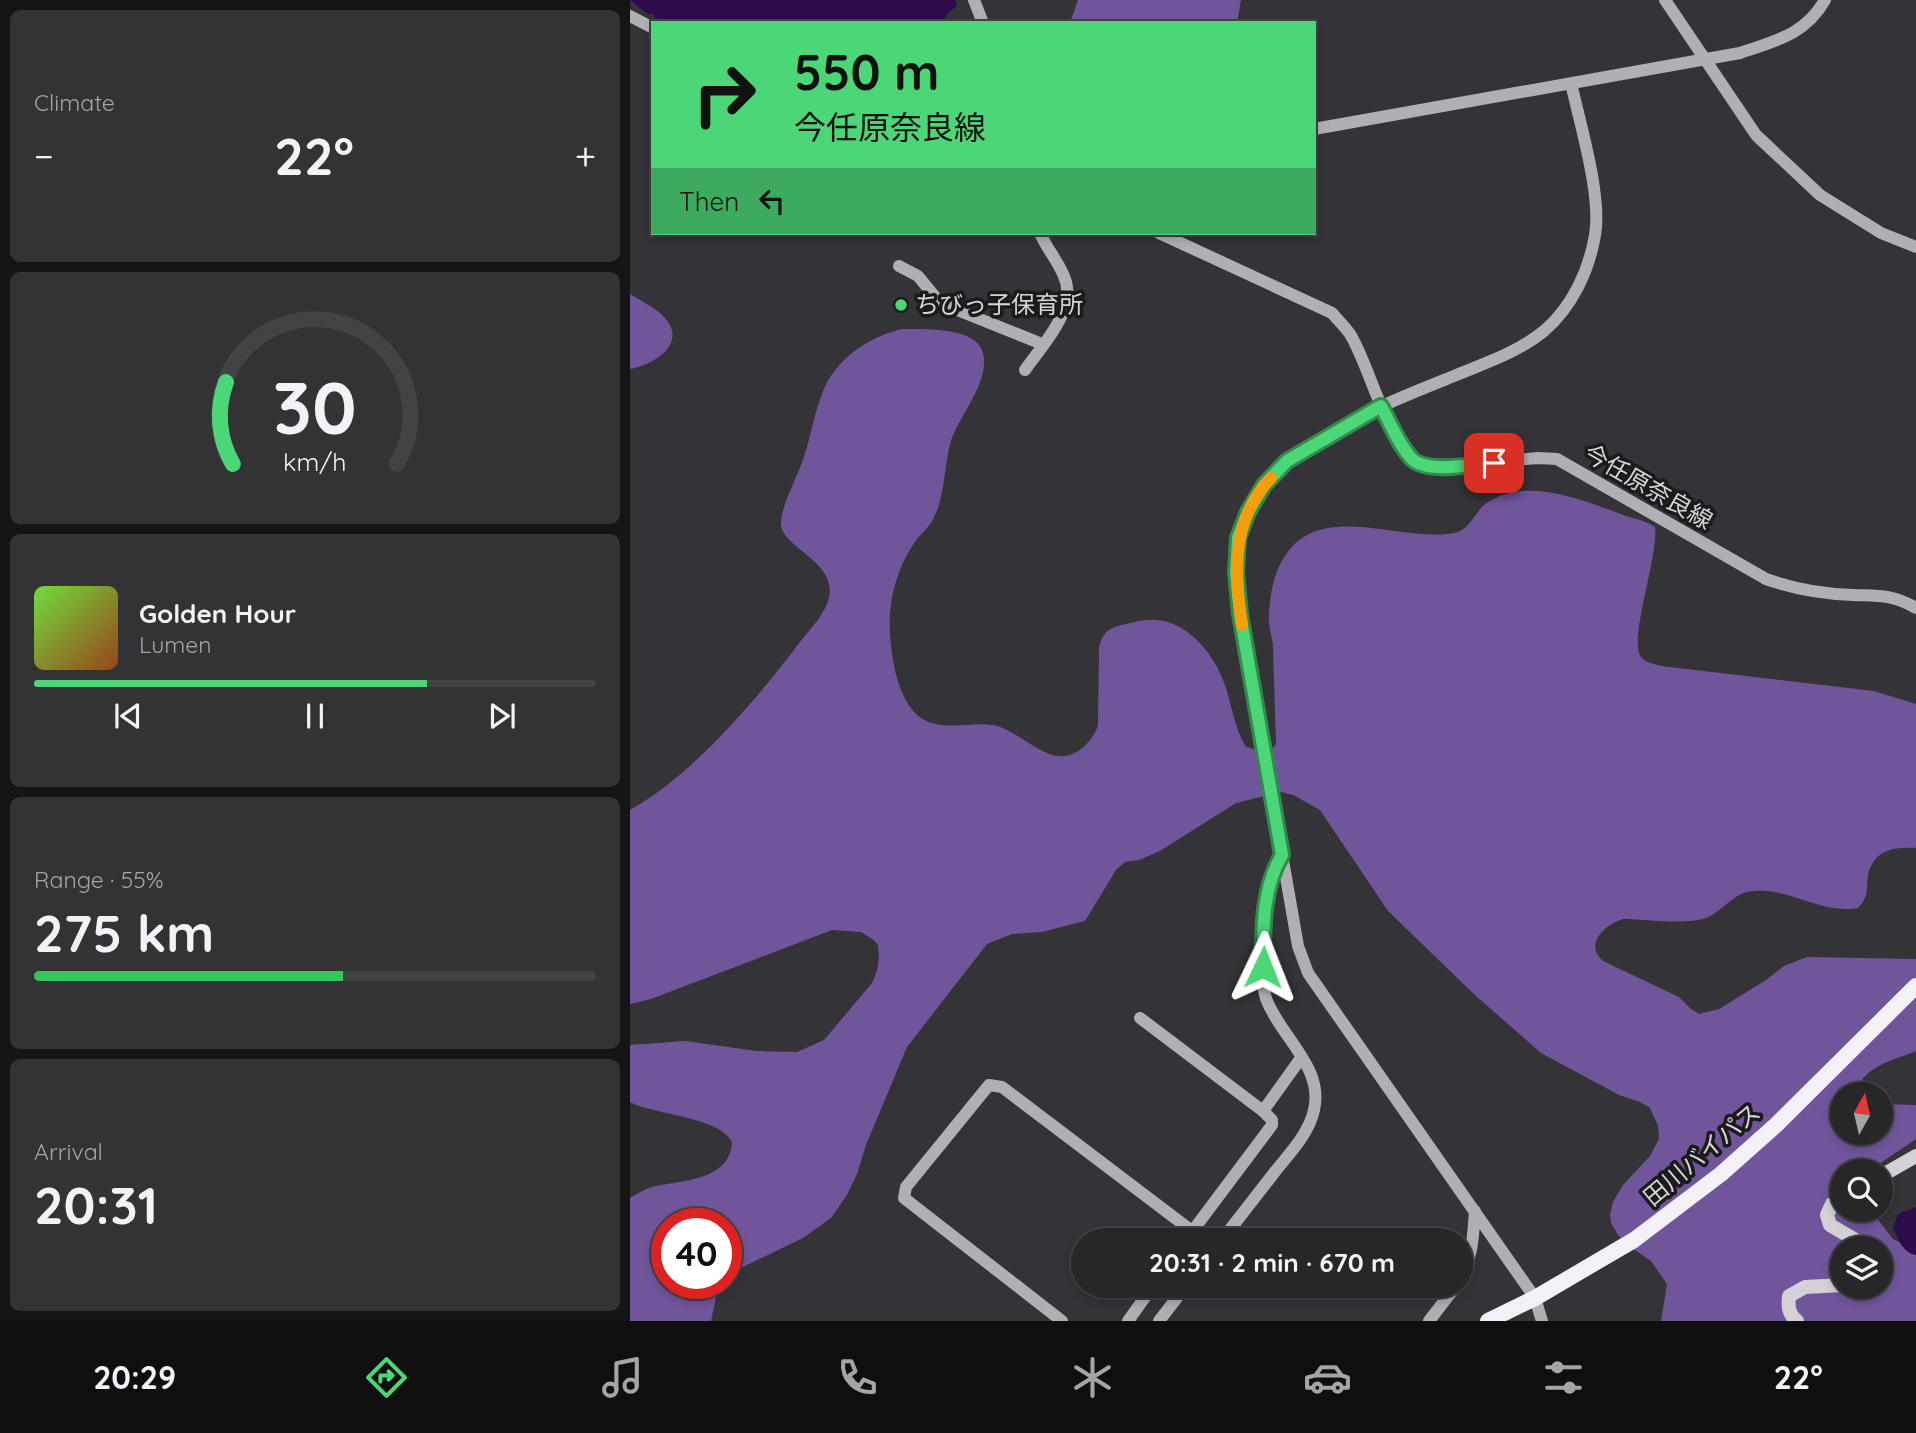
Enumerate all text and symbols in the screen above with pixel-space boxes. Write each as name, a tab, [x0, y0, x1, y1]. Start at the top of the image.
text: 550 m	[794, 41, 939, 102]
icon: right	[679, 49, 770, 140]
text: Climate	[34, 88, 115, 117]
text: 今任原奈良線	[794, 107, 986, 147]
text: 22°	[274, 123, 354, 188]
text: −	[34, 132, 54, 180]
text: +	[575, 132, 596, 180]
icon: left	[753, 182, 791, 220]
text: Then	[679, 185, 739, 218]
place label: ちびっ子保育所	[915, 289, 1083, 319]
marker: ちびっ子保育所	[893, 297, 909, 313]
text: 30	[273, 362, 357, 453]
pin	[1464, 433, 1524, 493]
street label: 今任原奈良線	[1579, 437, 1718, 535]
icon: arrive	[1475, 444, 1513, 482]
text: km/h	[283, 446, 347, 477]
text: Golden Hour	[139, 597, 296, 630]
text: Lumen	[139, 630, 212, 659]
icon: previous	[109, 697, 147, 735]
icon: pause	[296, 697, 334, 735]
icon: next	[483, 697, 521, 735]
text: Range · 55%	[34, 865, 164, 894]
text: 275 km	[34, 900, 214, 965]
position arrow	[1226, 930, 1300, 1004]
north arrow	[1830, 1082, 1894, 1144]
map controls	[1830, 1082, 1893, 1299]
street label: 田川バイパス	[1637, 1097, 1766, 1212]
text: Arrival	[34, 1137, 103, 1166]
button: search	[1830, 1159, 1893, 1222]
text: 20:31	[34, 1172, 158, 1237]
speed limit sign: 40	[651, 1208, 742, 1299]
button: layers	[1830, 1236, 1893, 1299]
text: 20:31 · 2 min · 670 m	[1149, 1246, 1395, 1279]
icon: directions	[362, 1353, 411, 1402]
icon: music	[598, 1353, 647, 1402]
icon: phone	[833, 1353, 882, 1402]
icon: climate	[1068, 1353, 1117, 1402]
icon: car	[1303, 1353, 1352, 1402]
icon: filters	[1539, 1353, 1588, 1402]
text: 20:29	[93, 1357, 176, 1397]
text: 22°	[1774, 1357, 1823, 1397]

